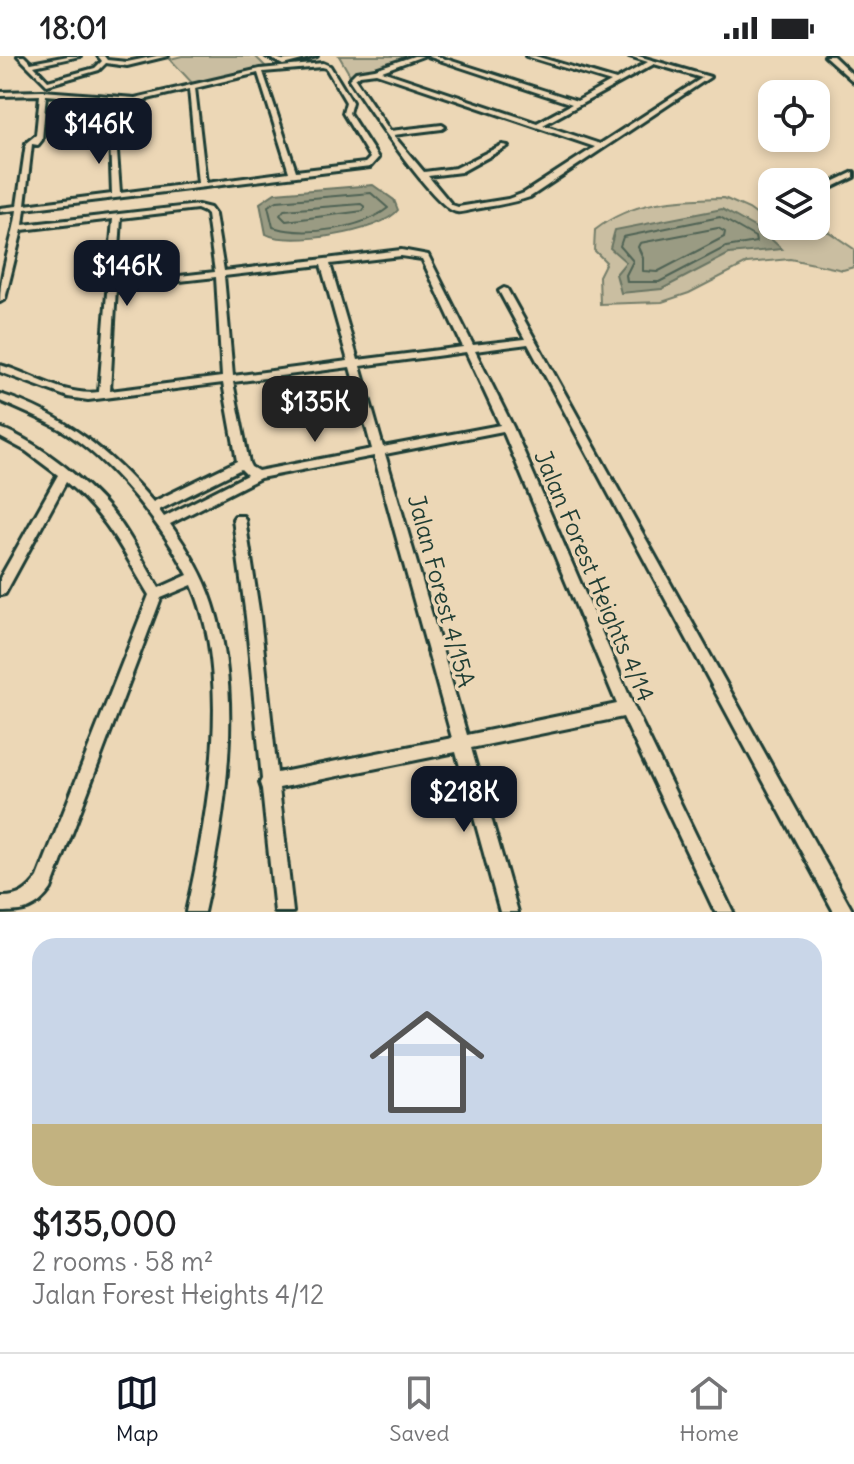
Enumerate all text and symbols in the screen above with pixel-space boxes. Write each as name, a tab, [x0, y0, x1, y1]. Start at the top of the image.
text: 18:01	[40, 9, 108, 47]
map controls	[758, 80, 830, 240]
button: locate	[758, 80, 830, 152]
pin: $146K	[43, 98, 155, 166]
text: $146K	[64, 107, 134, 140]
button: layers	[758, 168, 830, 240]
pin: $146K	[71, 240, 183, 308]
text: $146K	[92, 249, 162, 282]
pin: $135K	[259, 376, 371, 444]
text: $135K	[280, 385, 350, 418]
street label: Jalan Forest Heights 4/14	[528, 445, 662, 706]
street label: Jalan Forest 4/15A	[402, 491, 482, 691]
pin: $218K	[408, 766, 520, 834]
text: $218K	[429, 775, 499, 808]
icon: home	[355, 990, 499, 1134]
text: $135,000	[32, 1202, 177, 1245]
text: 2 rooms · 58 m²	[32, 1245, 213, 1278]
text: Jalan Forest Heights 4/12	[32, 1278, 324, 1311]
tab: Map	[115, 1371, 159, 1447]
tab: Saved	[389, 1371, 449, 1447]
tab: Home	[680, 1371, 739, 1447]

